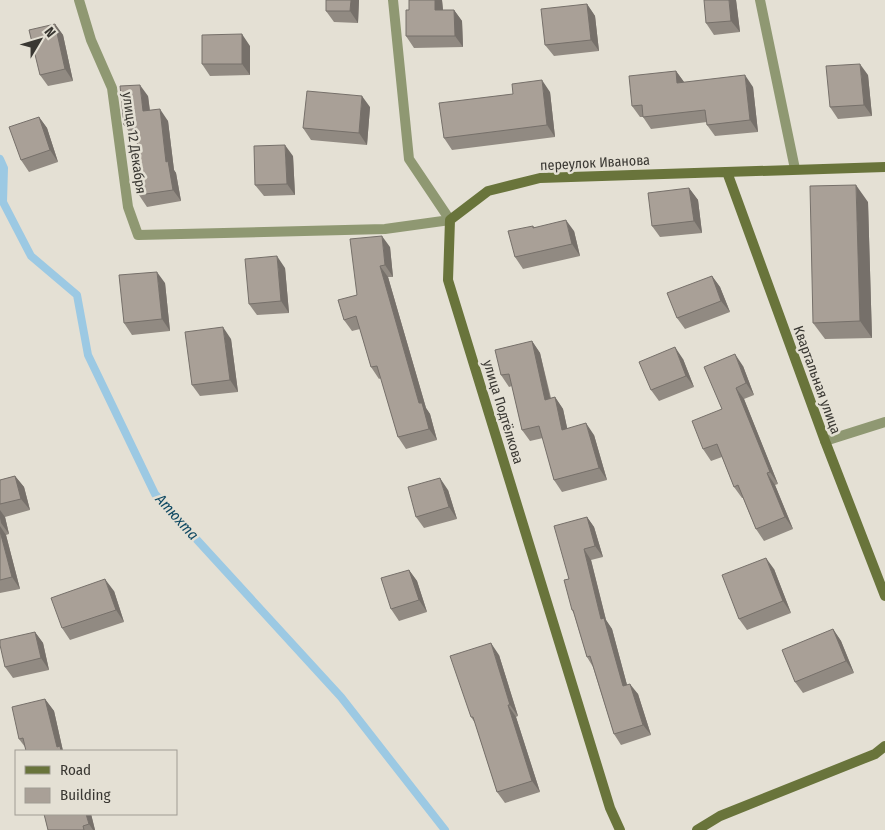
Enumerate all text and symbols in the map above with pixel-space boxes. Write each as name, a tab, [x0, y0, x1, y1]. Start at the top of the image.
north arrow	[15, 15, 65, 65]
text: N	[41, 24, 59, 41]
street label: улица 12 Декабря	[118, 91, 150, 195]
street label: переулок Иванова	[540, 152, 651, 174]
street label: Квартальная улица	[790, 324, 844, 436]
street label: улица Подтёлкова	[479, 358, 527, 466]
water label: Атюхта	[151, 490, 202, 544]
legend	[15, 750, 178, 815]
text: Road	[60, 761, 91, 779]
text: Building	[60, 786, 111, 804]

